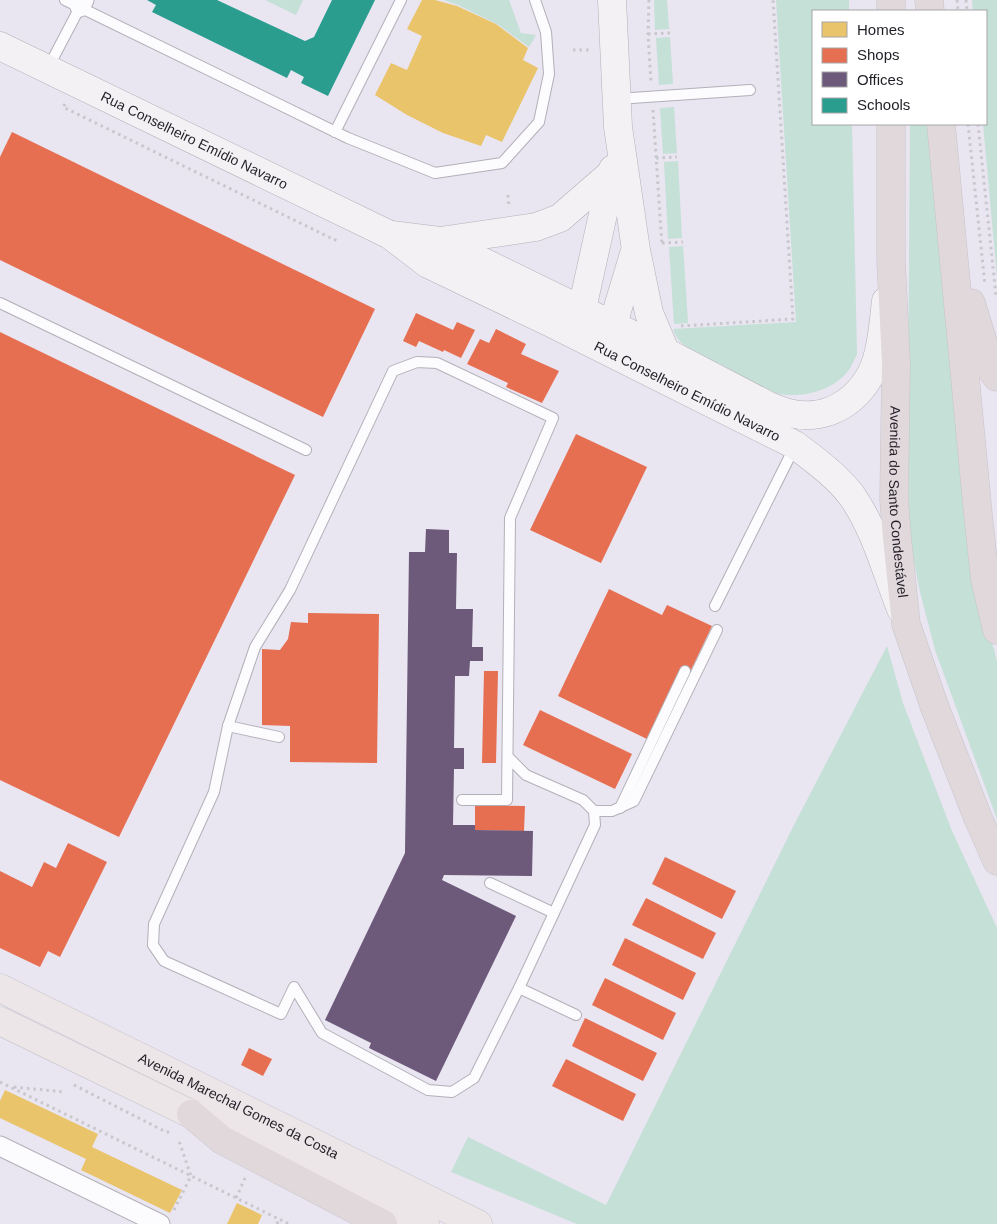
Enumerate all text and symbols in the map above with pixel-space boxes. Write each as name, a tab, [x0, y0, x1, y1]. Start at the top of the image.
legend	[812, 10, 987, 125]
text: Homes	[857, 21, 905, 38]
text: Shops	[857, 46, 900, 63]
text: Offices	[857, 71, 903, 88]
street label: Rua Conselheiro Emídio Navarro	[98, 88, 291, 192]
text: Schools	[857, 96, 910, 113]
street label: Rua Conselheiro Emídio Navarro	[592, 338, 783, 444]
street label: Avenida do Santo Condestável	[886, 406, 911, 598]
street label: Avenida Marechal Gomes da Costa	[136, 1050, 341, 1162]

